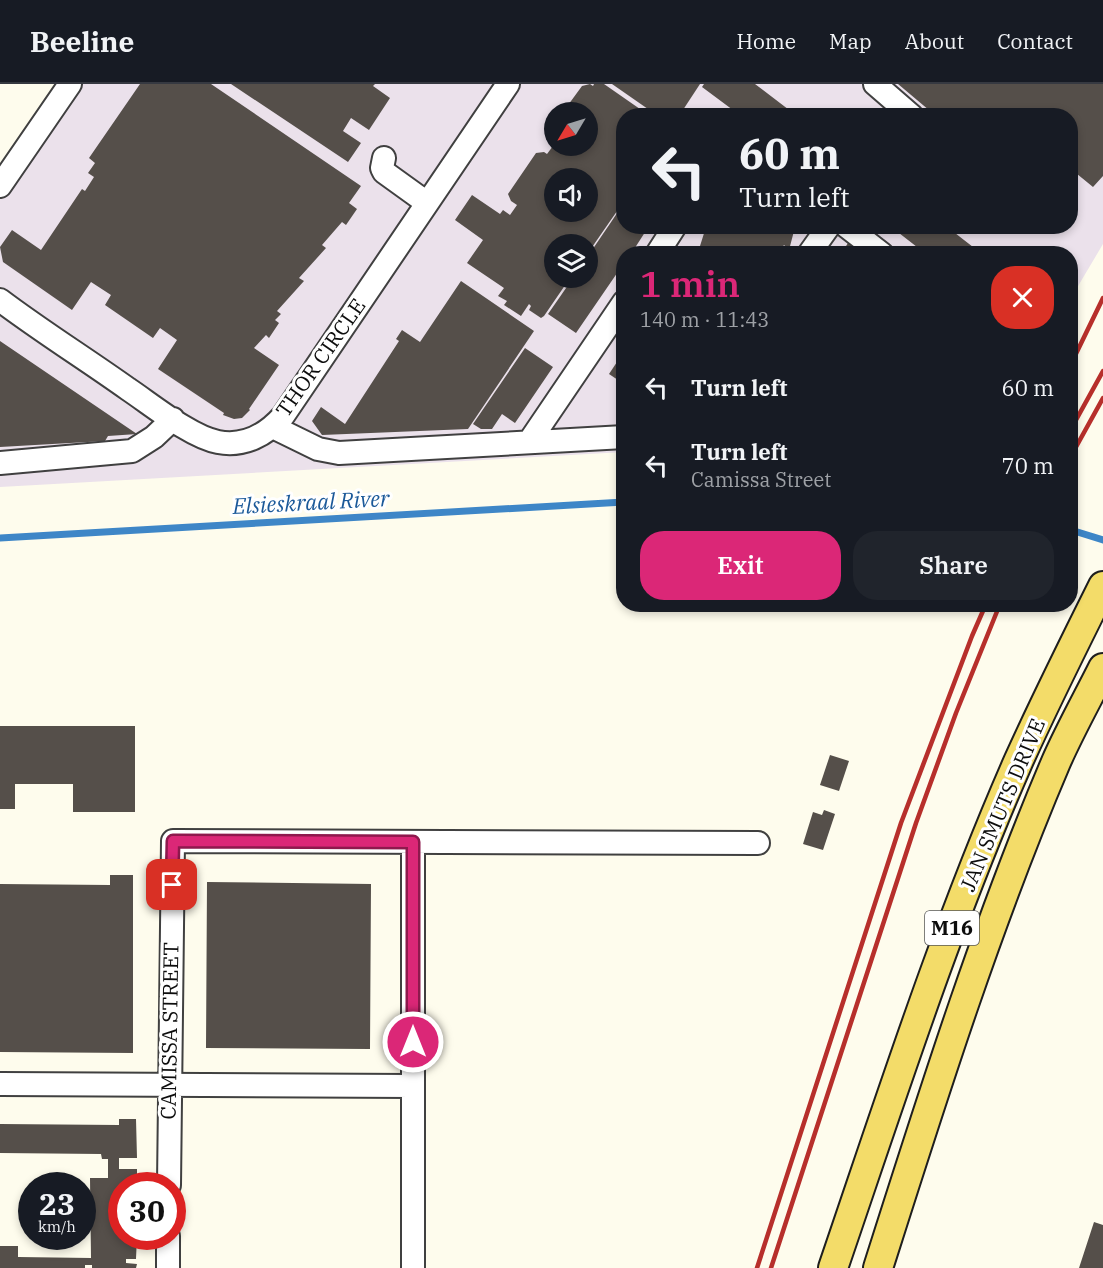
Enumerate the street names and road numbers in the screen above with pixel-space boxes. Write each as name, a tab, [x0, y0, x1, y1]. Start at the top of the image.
street label: THOR CIRCLE	[269, 293, 371, 422]
street label: JAN SMUTS DRIVE	[953, 714, 1051, 895]
road number: M16	[925, 911, 979, 945]
street label: CAMISSA STREET	[153, 942, 185, 1120]

